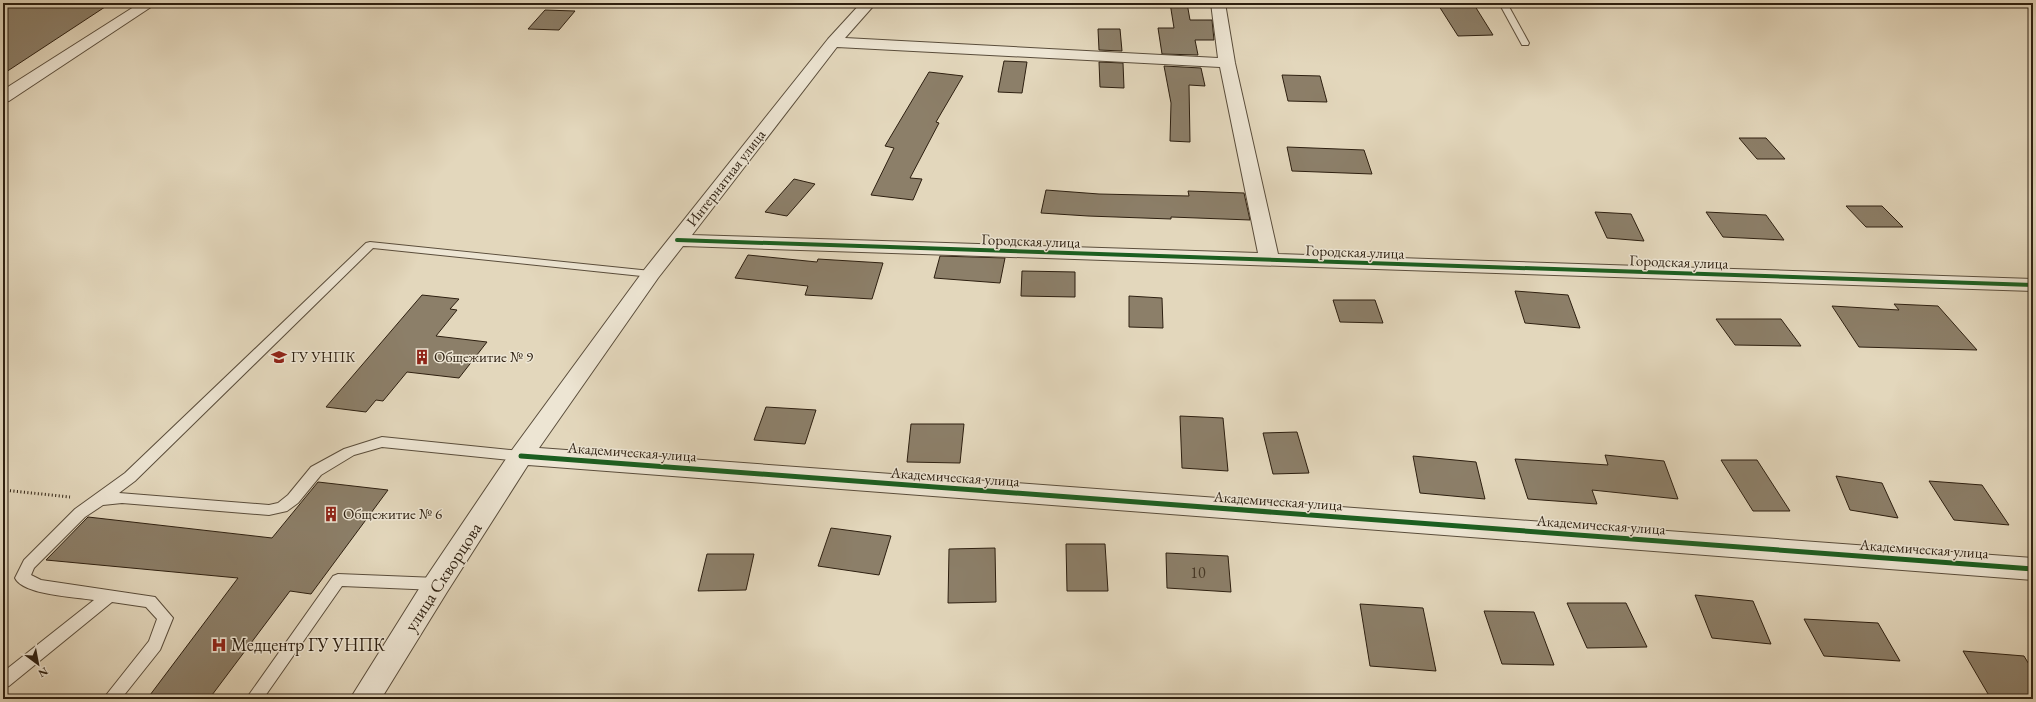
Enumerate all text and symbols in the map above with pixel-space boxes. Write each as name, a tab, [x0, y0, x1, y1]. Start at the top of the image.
street label: Интернатная улица	[682, 125, 769, 230]
street label: Городская улица	[981, 229, 1081, 252]
street label: Городская улица	[1305, 240, 1405, 263]
street label: Городская улица	[1629, 250, 1729, 273]
place label: ГУ УНПК	[291, 347, 355, 366]
place label: Общежитие № 9	[434, 347, 533, 366]
school or university icon: ГУ УНПК	[270, 348, 288, 366]
building icon: Общежитие № 9	[413, 348, 431, 366]
street label: Академическая улица	[566, 437, 697, 465]
street label: Академическая улица	[889, 462, 1020, 490]
street label: Академическая улица	[1212, 486, 1343, 514]
place label: Общежитие № 6	[343, 504, 442, 523]
building icon: Общежитие № 6	[322, 505, 340, 523]
street label: Академическая улица	[1535, 510, 1666, 538]
street label: улица Скворцова	[399, 517, 487, 636]
street label: Академическая улица	[1858, 534, 1989, 562]
house number: 10	[1190, 562, 1206, 583]
place label: Медцентр ГУ УНПК	[231, 633, 385, 656]
hospital icon: Медцентр ГУ УНПК	[210, 636, 228, 654]
north arrow	[18, 644, 58, 684]
text: N	[36, 664, 51, 681]

